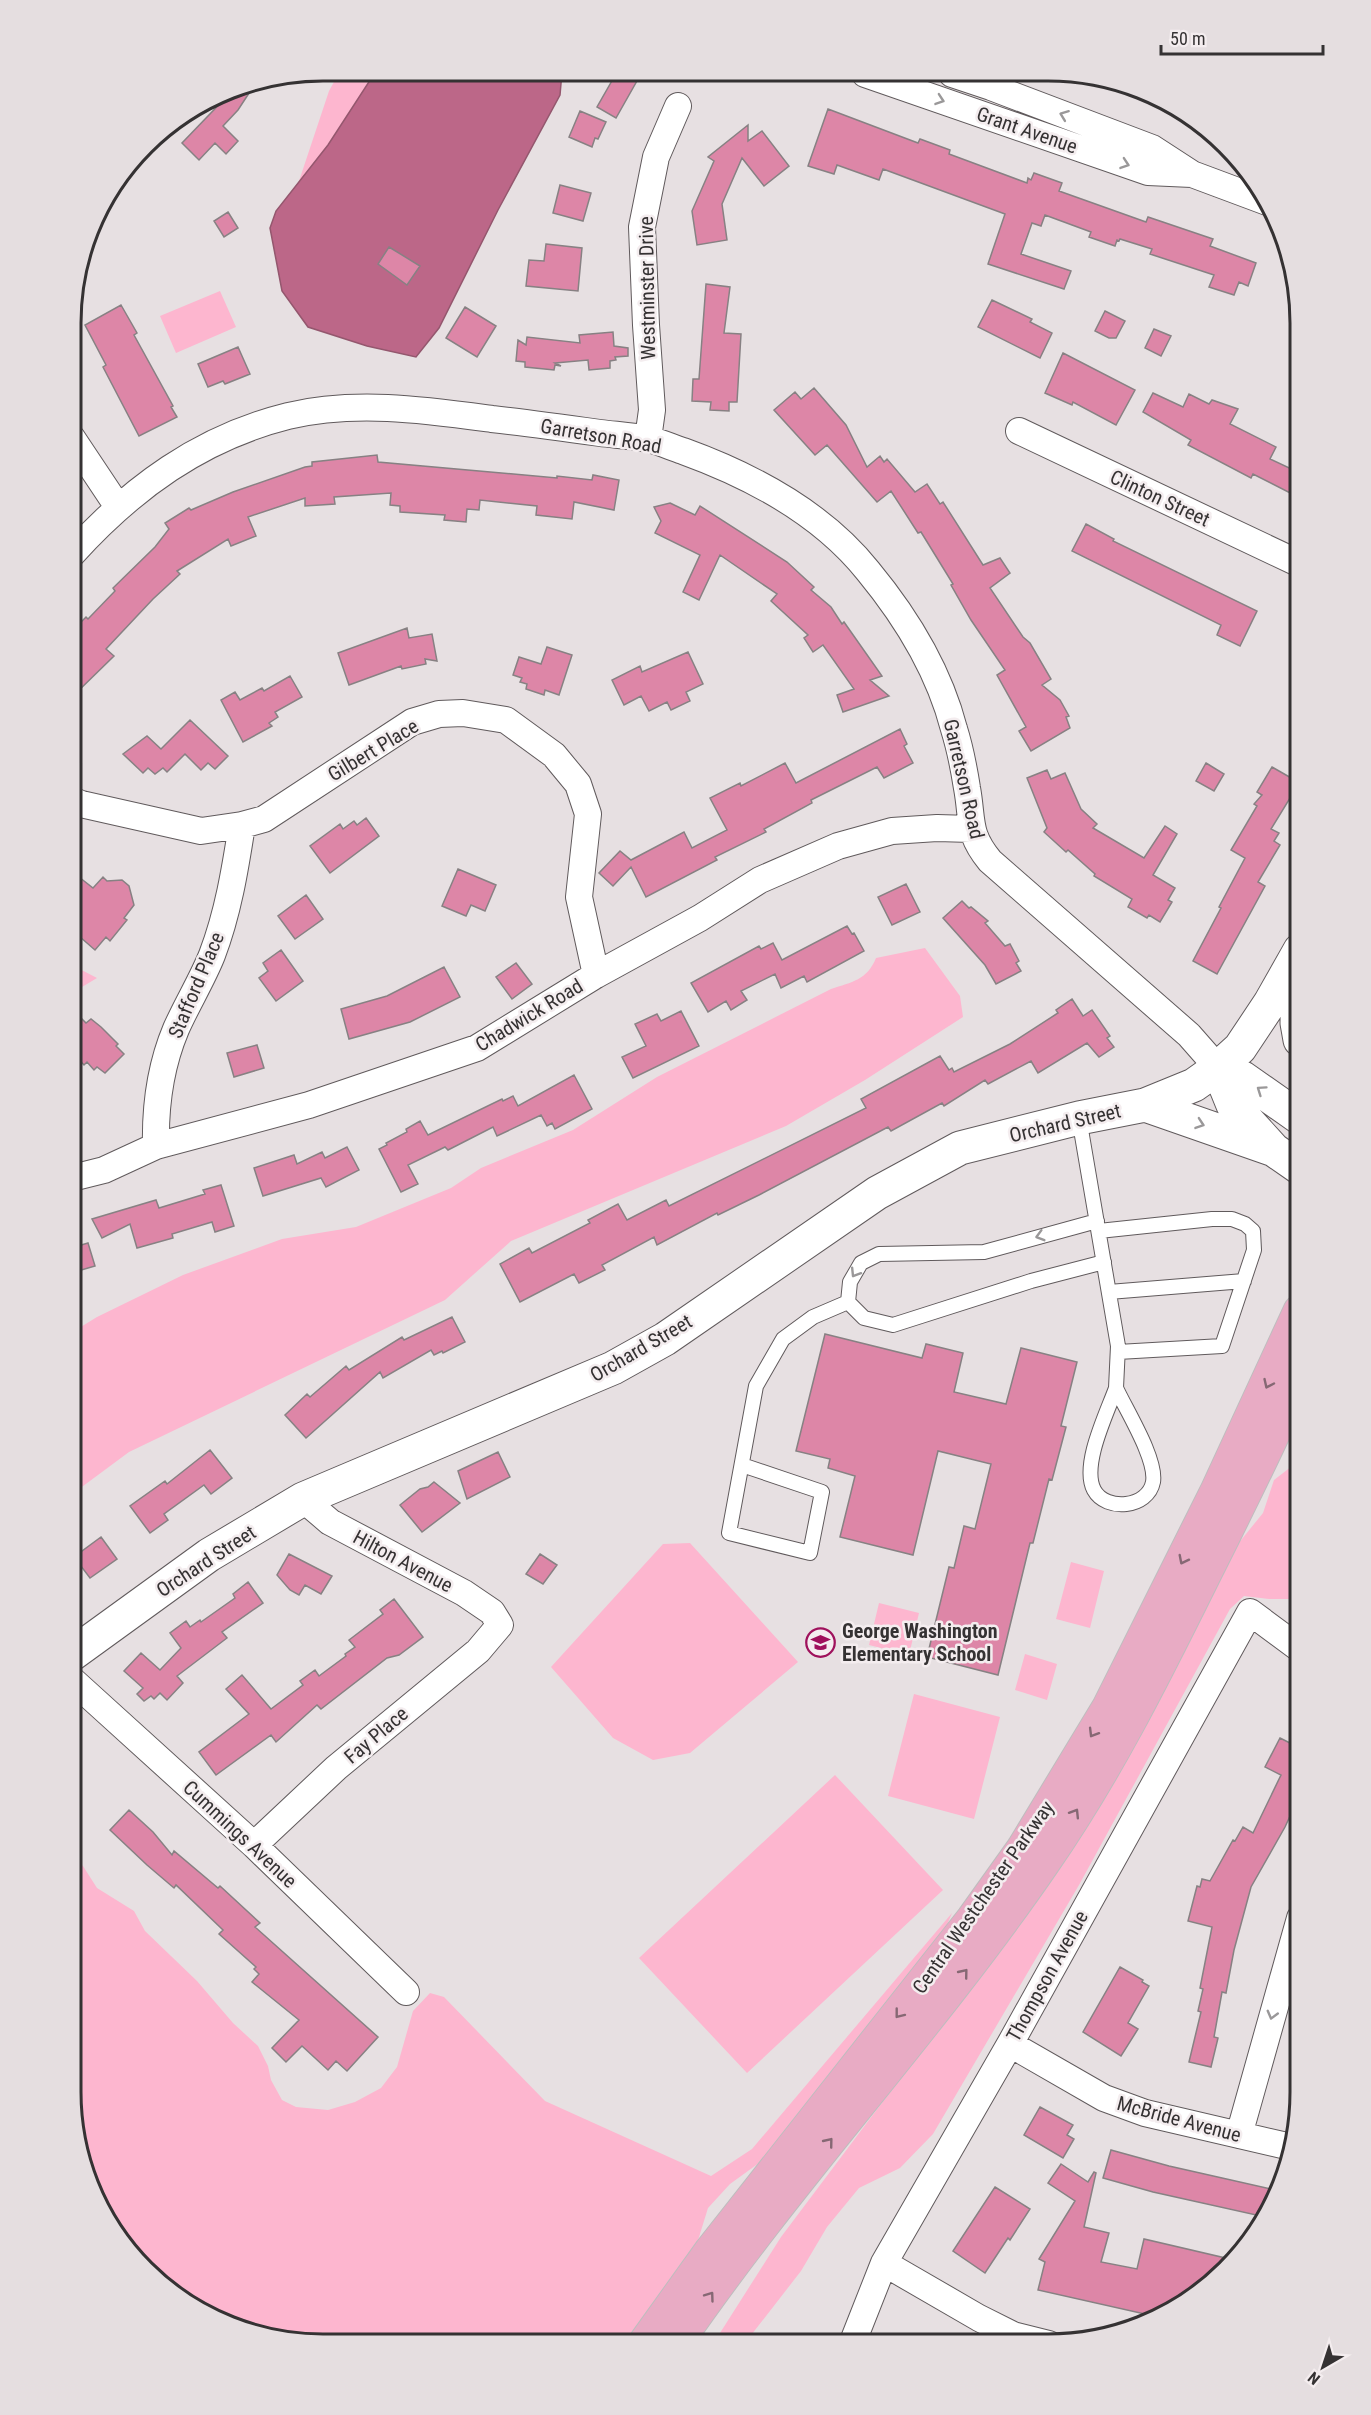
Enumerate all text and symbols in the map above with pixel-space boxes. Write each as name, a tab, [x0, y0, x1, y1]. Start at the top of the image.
scale bar	[1161, 18, 1323, 56]
text: 50 m	[1170, 28, 1205, 49]
one-way arrow	[934, 92, 945, 105]
street label: Grant Avenue	[974, 102, 1080, 158]
one-way arrow	[1059, 109, 1069, 122]
one-way arrow	[1119, 156, 1129, 169]
street label: Westminster Drive	[634, 216, 660, 360]
street label: Garretson Road	[539, 414, 663, 458]
street label: Clinton Street	[1106, 464, 1214, 532]
street label: Gilbert Place	[323, 714, 423, 786]
street label: Garretson Road	[939, 717, 989, 841]
street label: Stafford Place	[163, 928, 229, 1042]
street label: Chadwick Road	[471, 974, 587, 1056]
one-way arrow	[1256, 1086, 1267, 1097]
street label: Orchard Street	[1007, 1099, 1123, 1147]
one-way arrow	[1195, 1116, 1205, 1129]
one-way arrow	[1036, 1229, 1046, 1242]
one-way arrow	[851, 1267, 863, 1277]
street label: Orchard Street	[586, 1309, 696, 1387]
one-way arrow	[1264, 1378, 1276, 1389]
street label: Orchard Street	[152, 1520, 260, 1602]
street label: Hilton Avenue	[349, 1525, 457, 1597]
one-way arrow	[1179, 1553, 1190, 1564]
place label: George Washington Elementary School	[842, 1619, 998, 1666]
school or university icon: George Washington Elementary School	[805, 1627, 837, 1659]
street label: Fay Place	[339, 1702, 413, 1768]
one-way arrow	[1089, 1727, 1101, 1737]
street label: Cummings Avenue	[178, 1775, 302, 1893]
street label: Central Westchester Parkway	[907, 1796, 1059, 1998]
one-way arrow	[1068, 1809, 1080, 1819]
street label: Thompson Avenue	[1001, 1906, 1093, 2046]
one-way arrow	[956, 1968, 967, 1979]
one-way arrow	[896, 2007, 907, 2018]
one-way arrow	[1267, 2009, 1279, 2020]
street label: McBride Avenue	[1114, 2091, 1244, 2147]
one-way arrow	[821, 2137, 832, 2148]
one-way arrow	[702, 2291, 713, 2302]
north arrow	[1293, 2337, 1353, 2397]
text: N	[1304, 2368, 1324, 2389]

